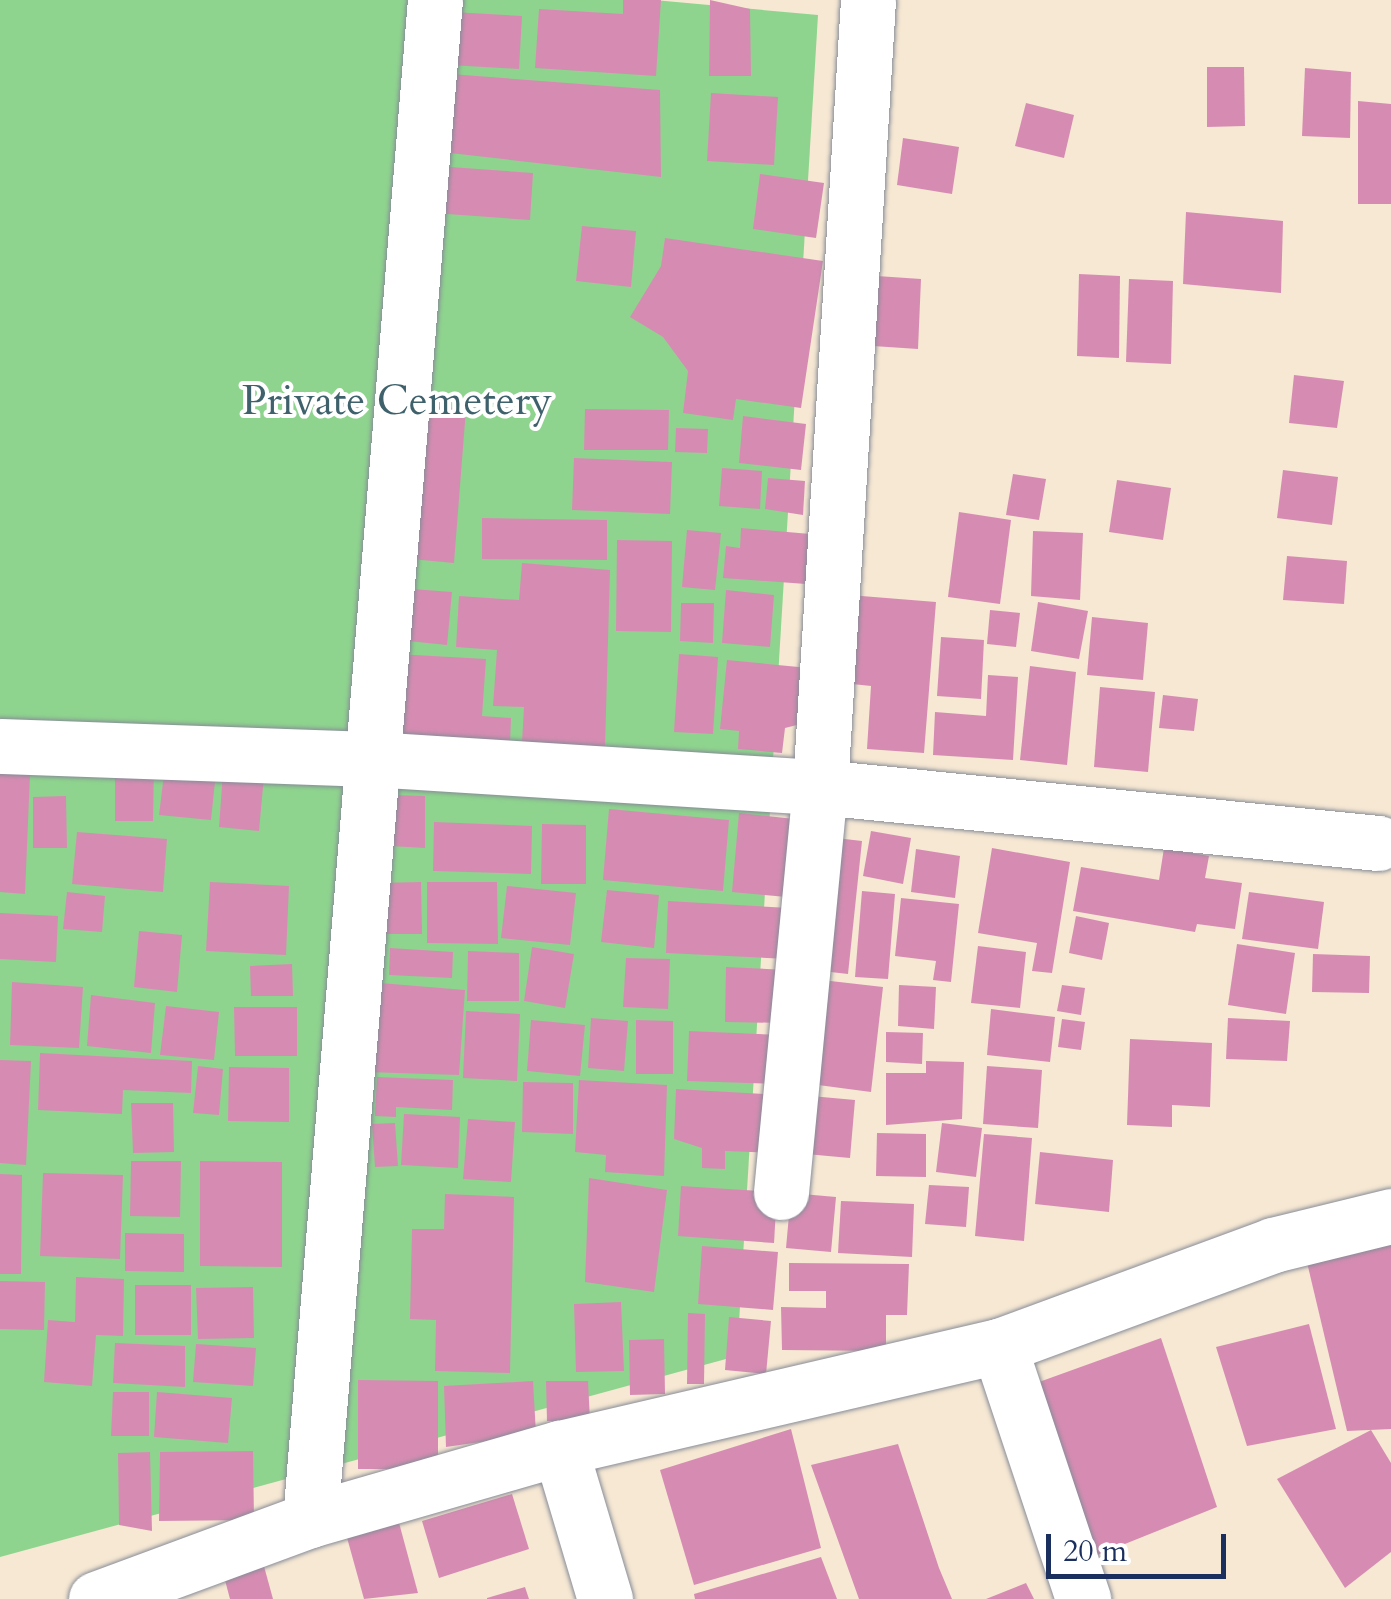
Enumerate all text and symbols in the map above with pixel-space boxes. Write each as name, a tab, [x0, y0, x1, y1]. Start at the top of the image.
park label: Private Cemetery	[242, 376, 552, 426]
scale bar	[1051, 1514, 1231, 1576]
text: 20 m	[1063, 1531, 1127, 1572]

